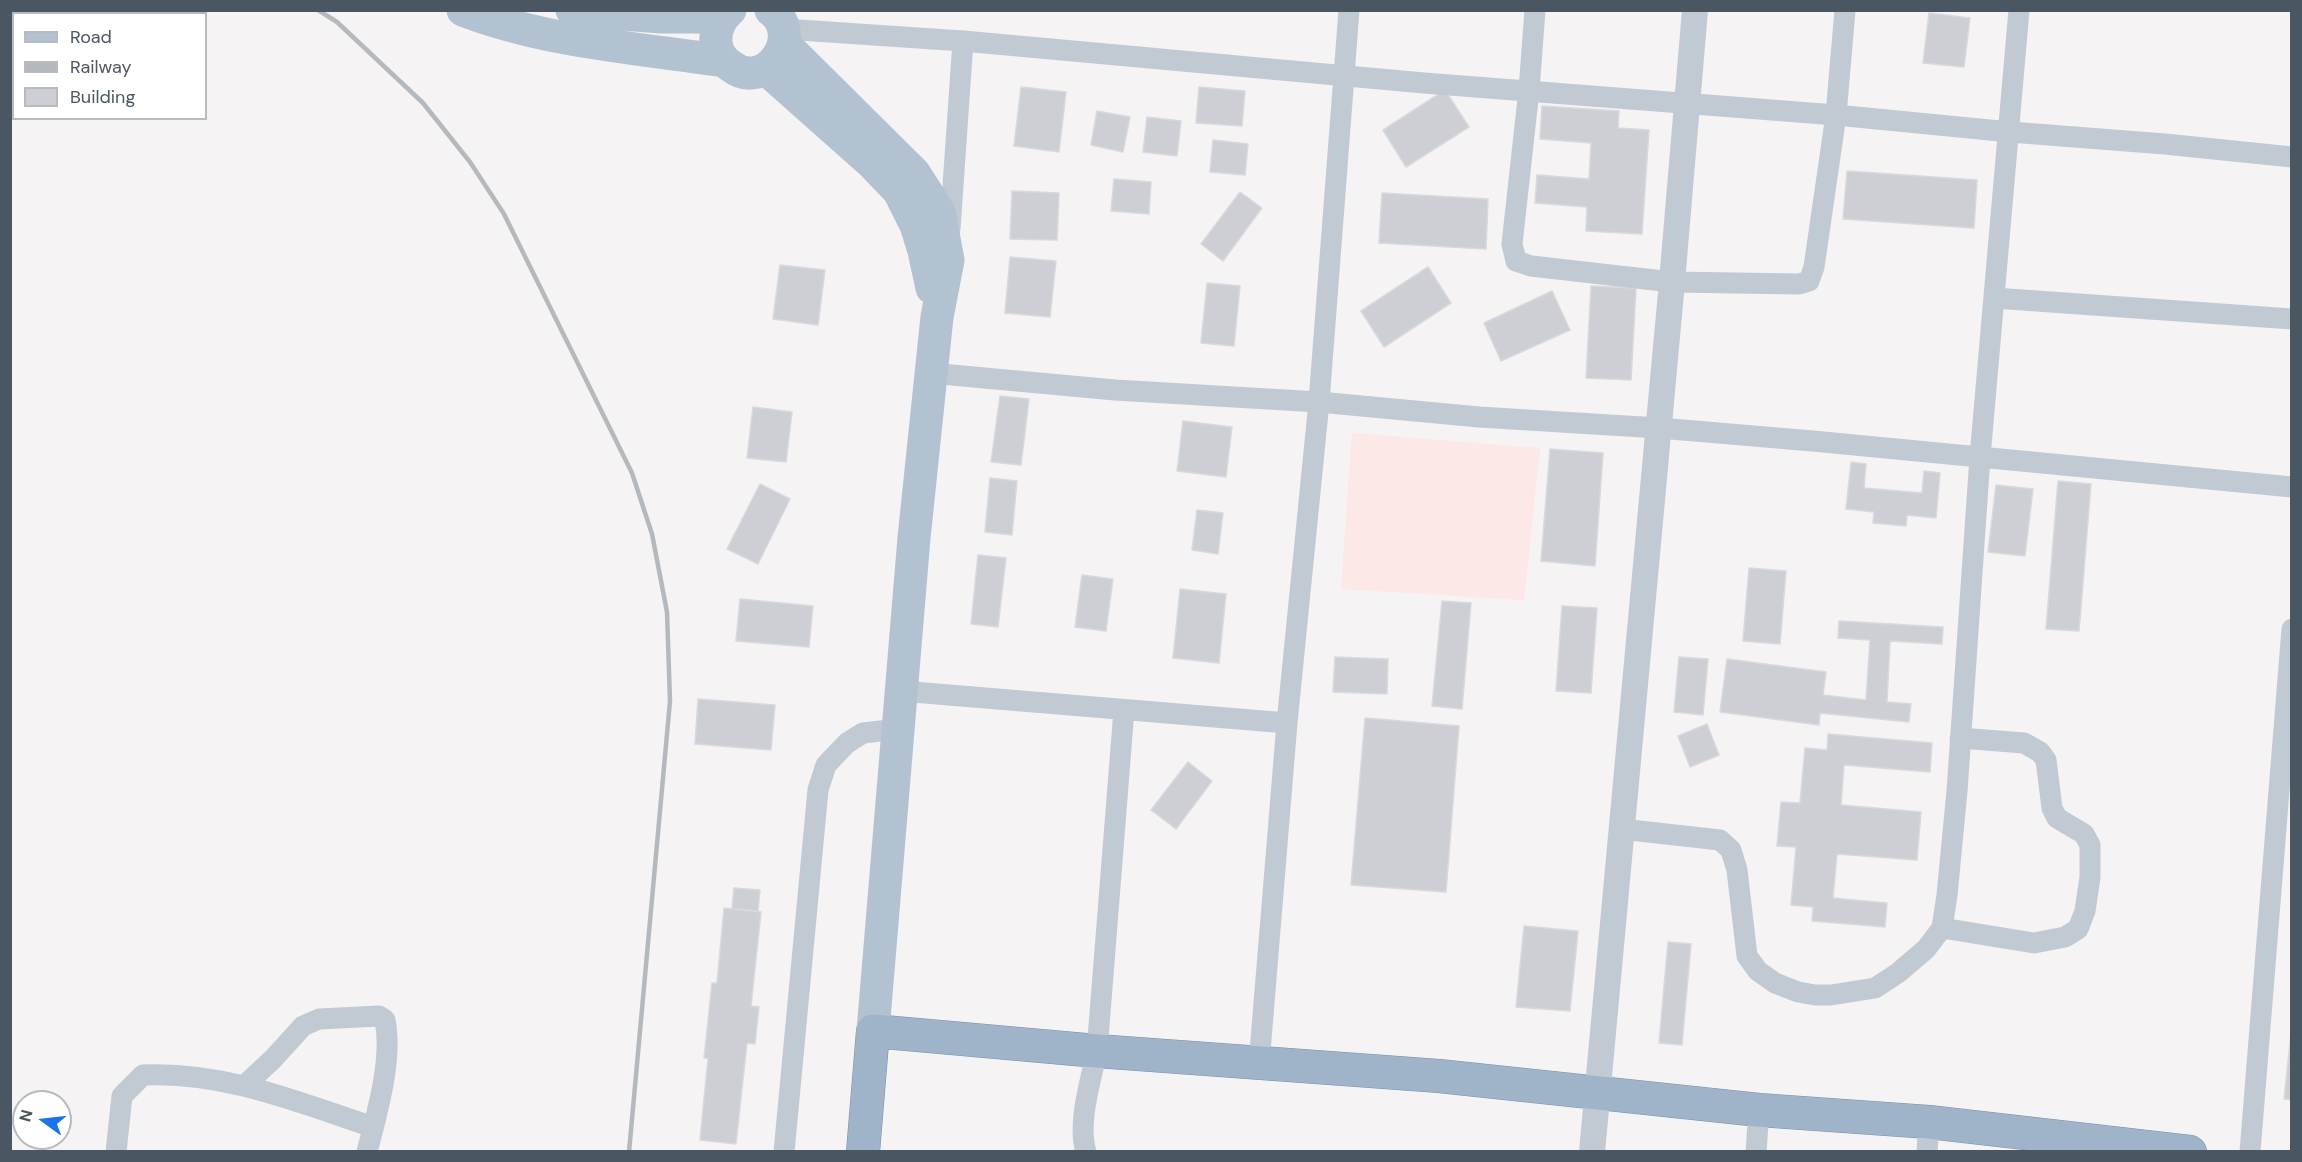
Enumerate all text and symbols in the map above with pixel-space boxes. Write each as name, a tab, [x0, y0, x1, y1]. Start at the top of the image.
legend	[12, 12, 207, 120]
text: Road	[70, 25, 112, 49]
text: Railway	[70, 55, 132, 79]
text: Building	[70, 85, 135, 109]
north arrow	[12, 1090, 72, 1150]
text: N	[14, 1107, 38, 1124]

